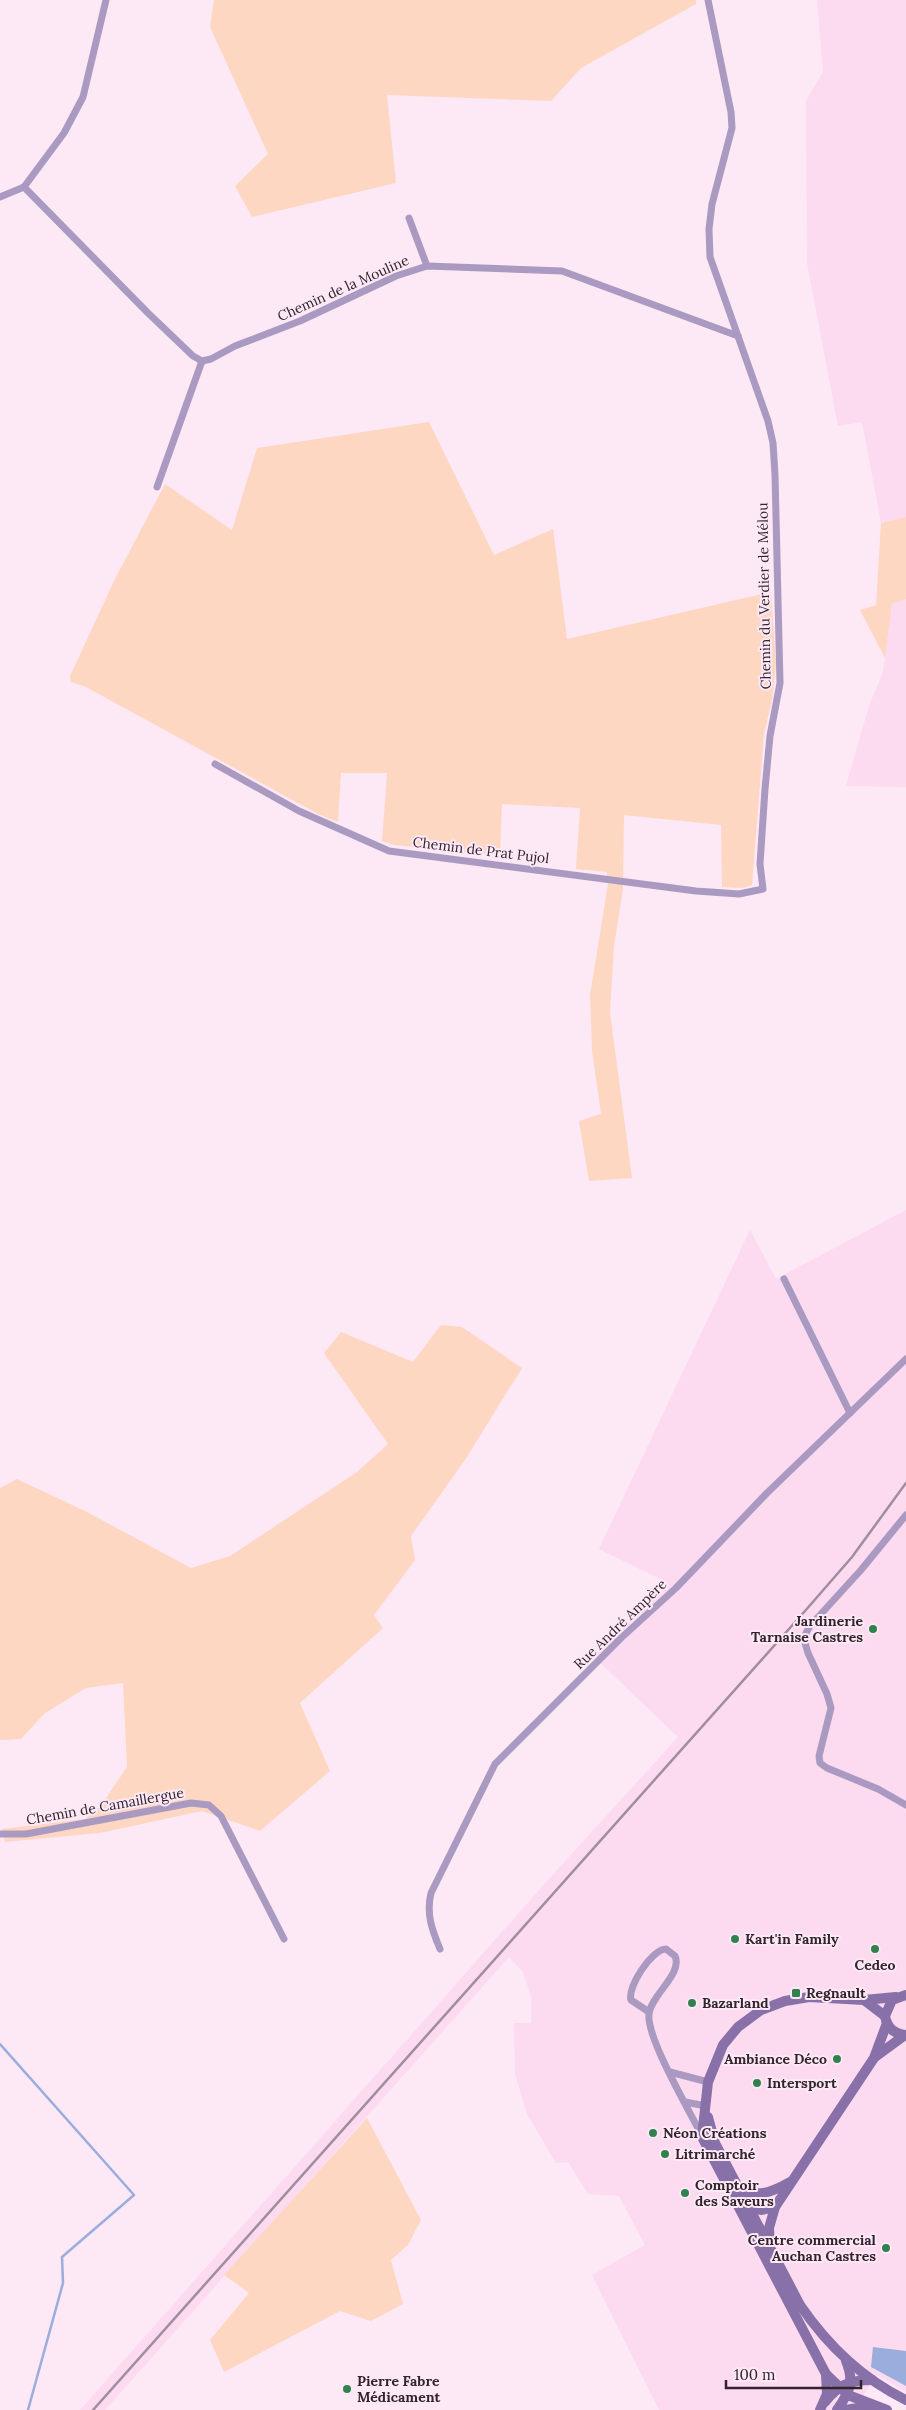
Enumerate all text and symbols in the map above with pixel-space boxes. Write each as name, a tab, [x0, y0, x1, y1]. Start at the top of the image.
street label: Chemin de la Mouline	[275, 251, 412, 325]
street label: Chemin du Verdier de Mélou	[753, 502, 775, 690]
street label: Chemin de Prat Pujol	[412, 833, 550, 867]
street label: Rue André Ampère	[570, 1575, 670, 1673]
place label: Jardinerie Tarnaise Castres	[751, 1612, 863, 1646]
marker: Jardinerie Tarnaise Castres	[867, 1623, 879, 1635]
street label: Chemin de Camaillergue	[25, 1783, 186, 1829]
place label: Kart'in Family	[745, 1930, 839, 1948]
marker: Kart'in Family	[729, 1933, 741, 1945]
marker: Cedeo	[869, 1943, 881, 1955]
place label: Cedeo	[855, 1956, 896, 1974]
place label: Regnault	[806, 1984, 866, 2002]
marker: Regnault	[790, 1987, 802, 1999]
place label: Bazarland	[702, 1994, 769, 2012]
marker: Bazarland	[686, 1997, 698, 2009]
place label: Ambiance Déco	[724, 2050, 827, 2068]
marker: Ambiance Déco	[831, 2053, 843, 2065]
place label: Intersport	[767, 2074, 837, 2092]
marker: Intersport	[751, 2077, 763, 2089]
place label: Néon Créations	[663, 2124, 767, 2142]
marker: Néon Créations	[647, 2127, 659, 2139]
place label: Litrimarché	[675, 2145, 756, 2163]
marker: Litrimarché	[659, 2148, 671, 2160]
place label: Comptoir des Saveurs	[695, 2176, 774, 2210]
marker: Comptoir des Saveurs	[679, 2187, 691, 2199]
place label: Centre commercial Auchan Castres	[748, 2231, 877, 2265]
marker: Centre commercial Auchan Castres	[880, 2242, 892, 2254]
scale bar	[726, 2358, 861, 2390]
text: 100 m	[734, 2365, 775, 2384]
place label: Pierre Fabre Médicament	[357, 2372, 441, 2406]
marker: Pierre Fabre Médicament	[341, 2383, 353, 2395]

